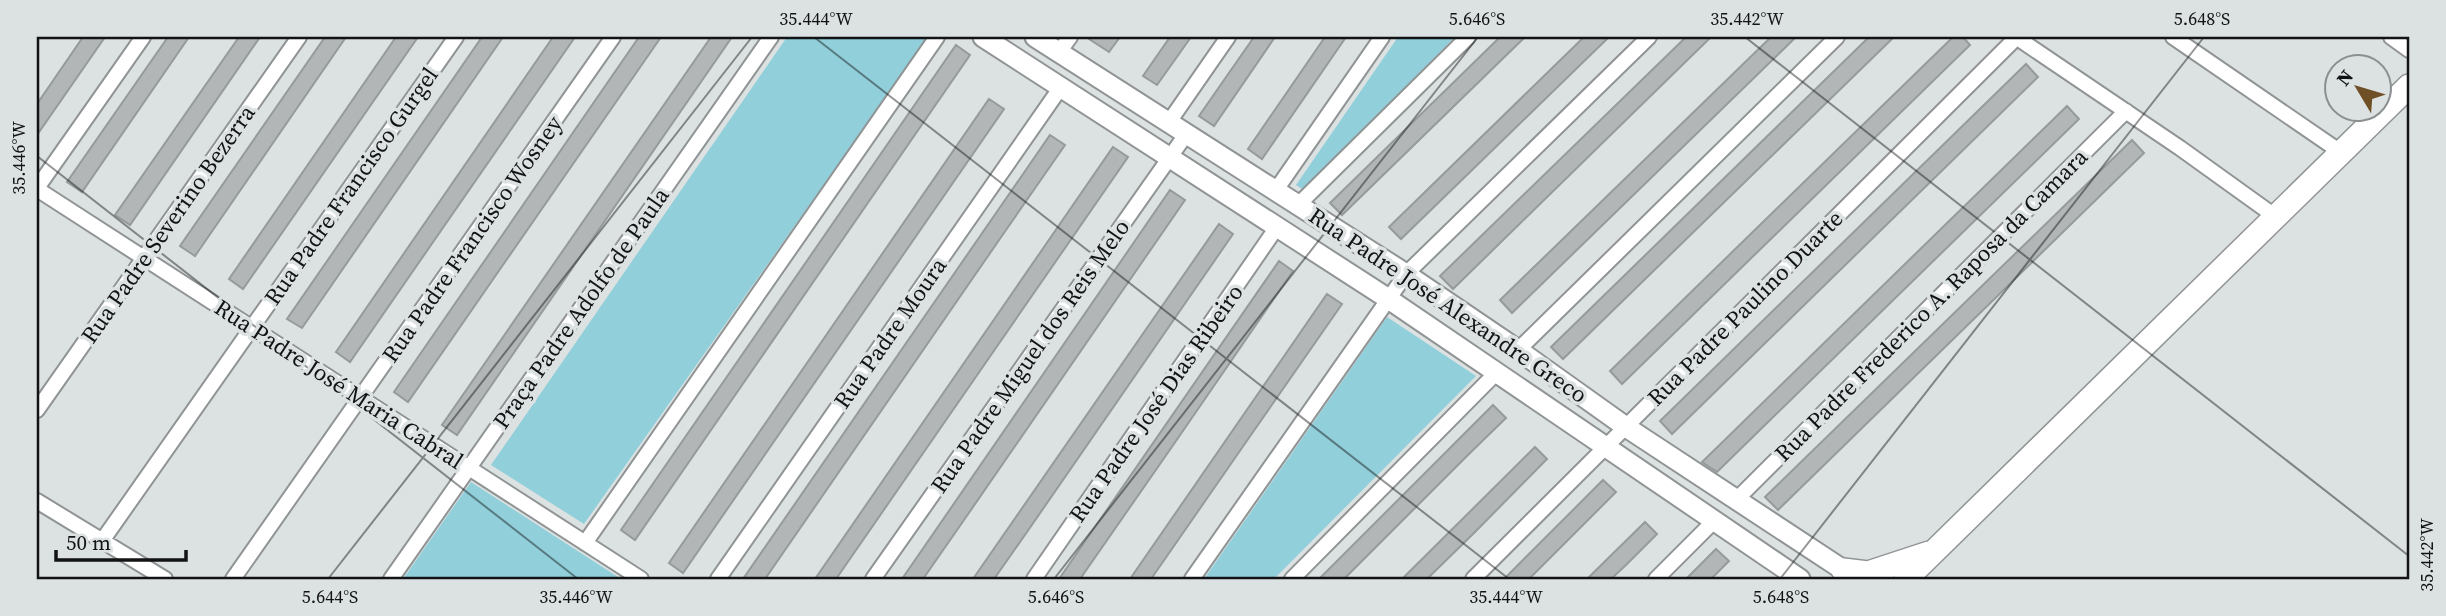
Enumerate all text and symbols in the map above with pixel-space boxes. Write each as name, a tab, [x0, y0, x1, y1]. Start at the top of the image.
text: 35.444°W	[779, 6, 853, 31]
text: 5.646°S	[1449, 6, 1505, 31]
text: 35.442°W	[1710, 6, 1784, 31]
text: 5.648°S	[2174, 6, 2230, 31]
north arrow	[2324, 52, 2394, 122]
street label: Rua Padre Francisco Gurgel	[256, 60, 446, 311]
text: N	[2330, 64, 2359, 91]
street label: Rua Padre Severino Bezerra	[73, 98, 263, 350]
street label: Rua Padre Francisco Wosney	[374, 109, 570, 369]
text: 35.446°W	[6, 121, 31, 195]
street label: Rua Padre Frederico A. Raposa da Camara	[1767, 141, 2095, 469]
street label: Praça Padre Adolfo de Paula	[485, 181, 677, 435]
street label: Rua Padre José Alexandre Greco	[1302, 200, 1594, 410]
street label: Rua Padre Paulino Duarte	[1640, 203, 1850, 413]
street label: Rua Padre Miguel dos Reis Melo	[923, 213, 1137, 499]
street label: Rua Padre Moura	[826, 251, 954, 415]
street label: Rua Padre José Dias Ribeiro	[1061, 278, 1251, 528]
street label: Rua Padre José Maria Cabral	[208, 291, 470, 477]
scale bar	[56, 518, 186, 562]
text: 35.442°W	[2414, 518, 2439, 592]
text: 50 m	[66, 528, 111, 557]
text: 5.644°S	[302, 584, 358, 609]
text: 35.446°W	[539, 584, 613, 609]
text: 5.646°S	[1028, 584, 1084, 609]
text: 35.444°W	[1469, 584, 1543, 609]
text: 5.648°S	[1753, 584, 1809, 609]

